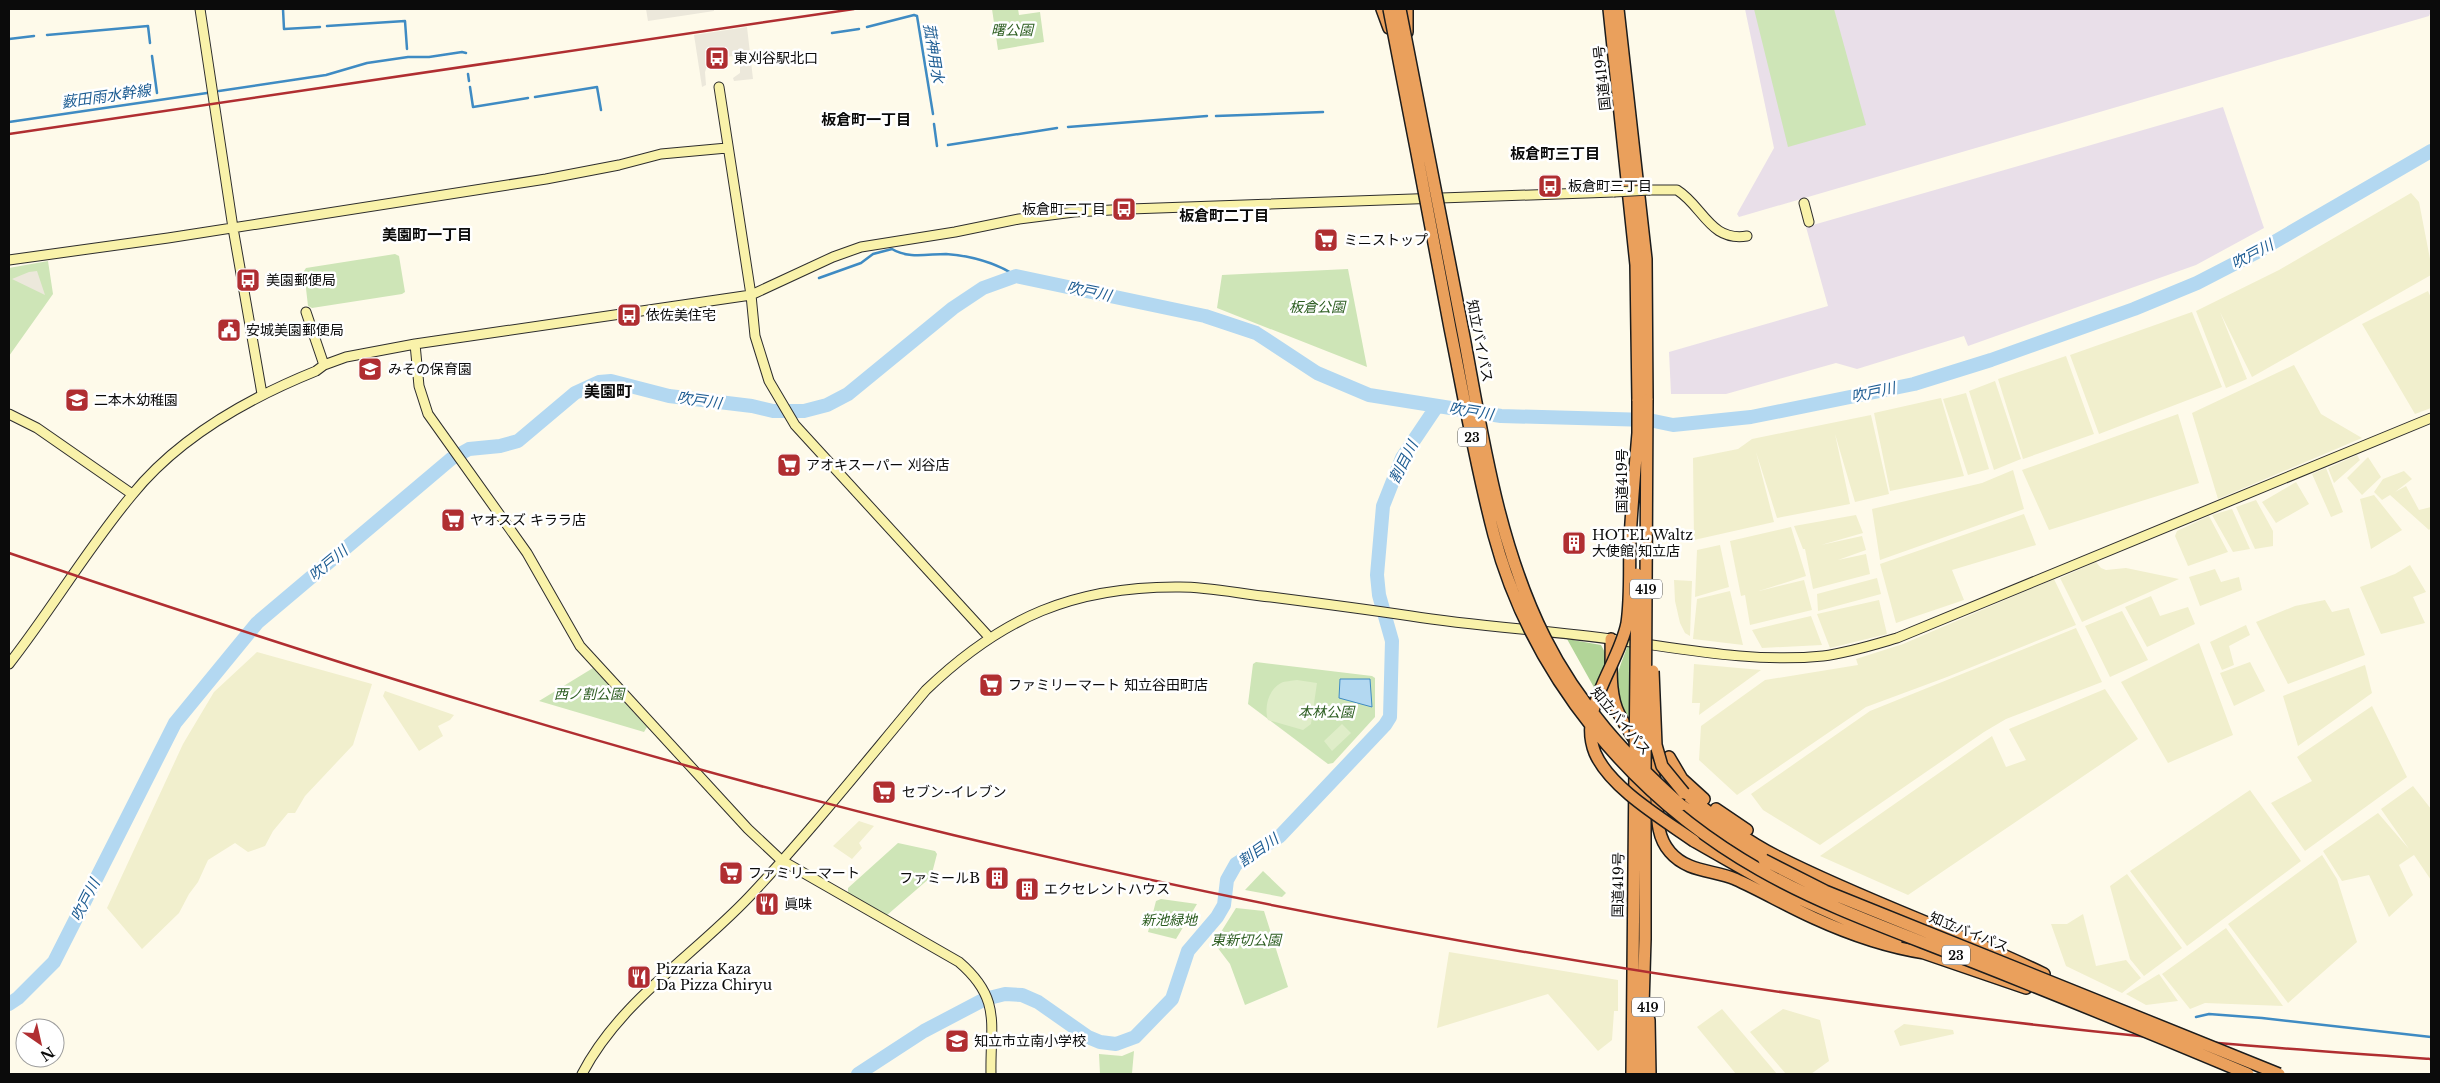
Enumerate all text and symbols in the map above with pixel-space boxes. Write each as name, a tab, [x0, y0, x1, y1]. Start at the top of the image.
park label: 曙公園	[991, 21, 1035, 39]
water label: 菰神用水	[920, 22, 948, 86]
bus stop icon: 東刈谷駅北口	[704, 45, 730, 71]
street label: 国道419号	[1590, 45, 1614, 111]
place label: 東刈谷駅北口	[734, 49, 818, 67]
water label: 薮田雨水幹線	[60, 80, 154, 112]
district label: 板倉町一丁目	[821, 110, 911, 129]
district label: 板倉町三丁目	[1510, 144, 1600, 163]
bus stop icon: 板倉町三丁目	[1537, 173, 1563, 199]
place label: 板倉町三丁目	[1568, 177, 1652, 195]
bus stop icon: 板倉町二丁目	[1111, 196, 1137, 222]
place label: 板倉町二丁目	[1022, 200, 1106, 218]
district label: 板倉町二丁目	[1179, 206, 1269, 225]
district label: 美園町一丁目	[382, 225, 472, 244]
supermarket icon: ミニストップ	[1313, 227, 1339, 253]
place label: ミニストップ	[1344, 231, 1428, 249]
water label: 吹戸川	[2228, 234, 2278, 273]
bus stop icon: 美園郵便局	[235, 267, 261, 293]
place label: 美園郵便局	[266, 271, 336, 289]
water label: 吹戸川	[1065, 277, 1115, 305]
park label: 板倉公園	[1289, 298, 1347, 316]
street label: 知立バイパス	[1463, 298, 1497, 384]
bus stop icon: 依佐美住宅	[616, 302, 642, 328]
place label: 依佐美住宅	[645, 306, 716, 324]
public building icon: 安城美園郵便局	[216, 317, 242, 343]
place label: 安城美園郵便局	[246, 321, 344, 339]
school or university icon: みその保育園	[357, 356, 383, 382]
place label: みその保育園	[388, 360, 472, 378]
water label: 吹戸川	[1849, 378, 1899, 406]
district label: 美園町	[584, 381, 632, 401]
school or university icon: 二本木幼稚園	[64, 387, 90, 413]
water label: 吹戸川	[675, 387, 725, 413]
place label: 二本木幼稚園	[94, 391, 178, 409]
water label: 吹戸川	[1447, 398, 1497, 424]
road number: 23	[1458, 428, 1486, 447]
water label: 割目川	[1384, 436, 1423, 486]
street label: 国道419号	[1613, 448, 1631, 514]
supermarket icon: アオキスーパー 刈谷店	[776, 452, 802, 478]
place label: アオキスーパー 刈谷店	[806, 456, 949, 474]
supermarket icon: ヤオスズ キララ店	[440, 507, 466, 533]
place label: ヤオスズ キララ店	[470, 511, 586, 529]
place label: HOTEL Waltz 大使館 知立店	[1592, 526, 1693, 560]
building icon: HOTEL Waltz 大使館 知立店	[1561, 530, 1587, 556]
water label: 吹戸川	[305, 540, 353, 585]
road number: 419	[1630, 580, 1662, 598]
supermarket icon: ファミリーマート 知立谷田町店	[978, 672, 1004, 698]
place label: ファミリーマート 知立谷田町店	[1008, 676, 1208, 694]
street label: 知立バイパス	[1587, 683, 1655, 759]
park label: 西ノ割公園	[554, 685, 626, 703]
park label: 本林公園	[1298, 703, 1356, 721]
supermarket icon: セブン-イレブン	[871, 779, 897, 805]
place label: セブン-イレブン	[902, 783, 1006, 801]
water label: 割目川	[1234, 828, 1284, 871]
street label: 国道419号	[1608, 852, 1628, 918]
supermarket icon: ファミリーマート	[718, 860, 744, 886]
place label: ファミリーマート	[748, 864, 860, 882]
building icon: ファミールB	[984, 865, 1010, 891]
place label: ファミールB	[899, 869, 980, 887]
water label: 吹戸川	[66, 874, 105, 924]
building icon: エクセレントハウス	[1014, 876, 1040, 902]
place label: エクセレントハウス	[1044, 880, 1170, 898]
restaurant icon: 眞味	[754, 891, 780, 917]
place label: 眞味	[784, 895, 812, 913]
street label: 知立バイパス	[1927, 908, 2011, 956]
park label: 新池緑地	[1141, 911, 1199, 929]
park label: 東新切公園	[1211, 931, 1283, 949]
road number: 23	[1942, 946, 1970, 964]
place label: Pizzaria Kaza Da Pizza Chiryu	[656, 960, 773, 994]
restaurant icon: Pizzaria Kaza Da Pizza Chiryu	[626, 964, 652, 990]
road number: 419	[1632, 998, 1664, 1016]
north arrow	[15, 1018, 65, 1068]
school or university icon: 知立市立南小学校	[944, 1028, 970, 1054]
place label: 知立市立南小学校	[974, 1032, 1086, 1050]
text: N	[37, 1043, 58, 1065]

